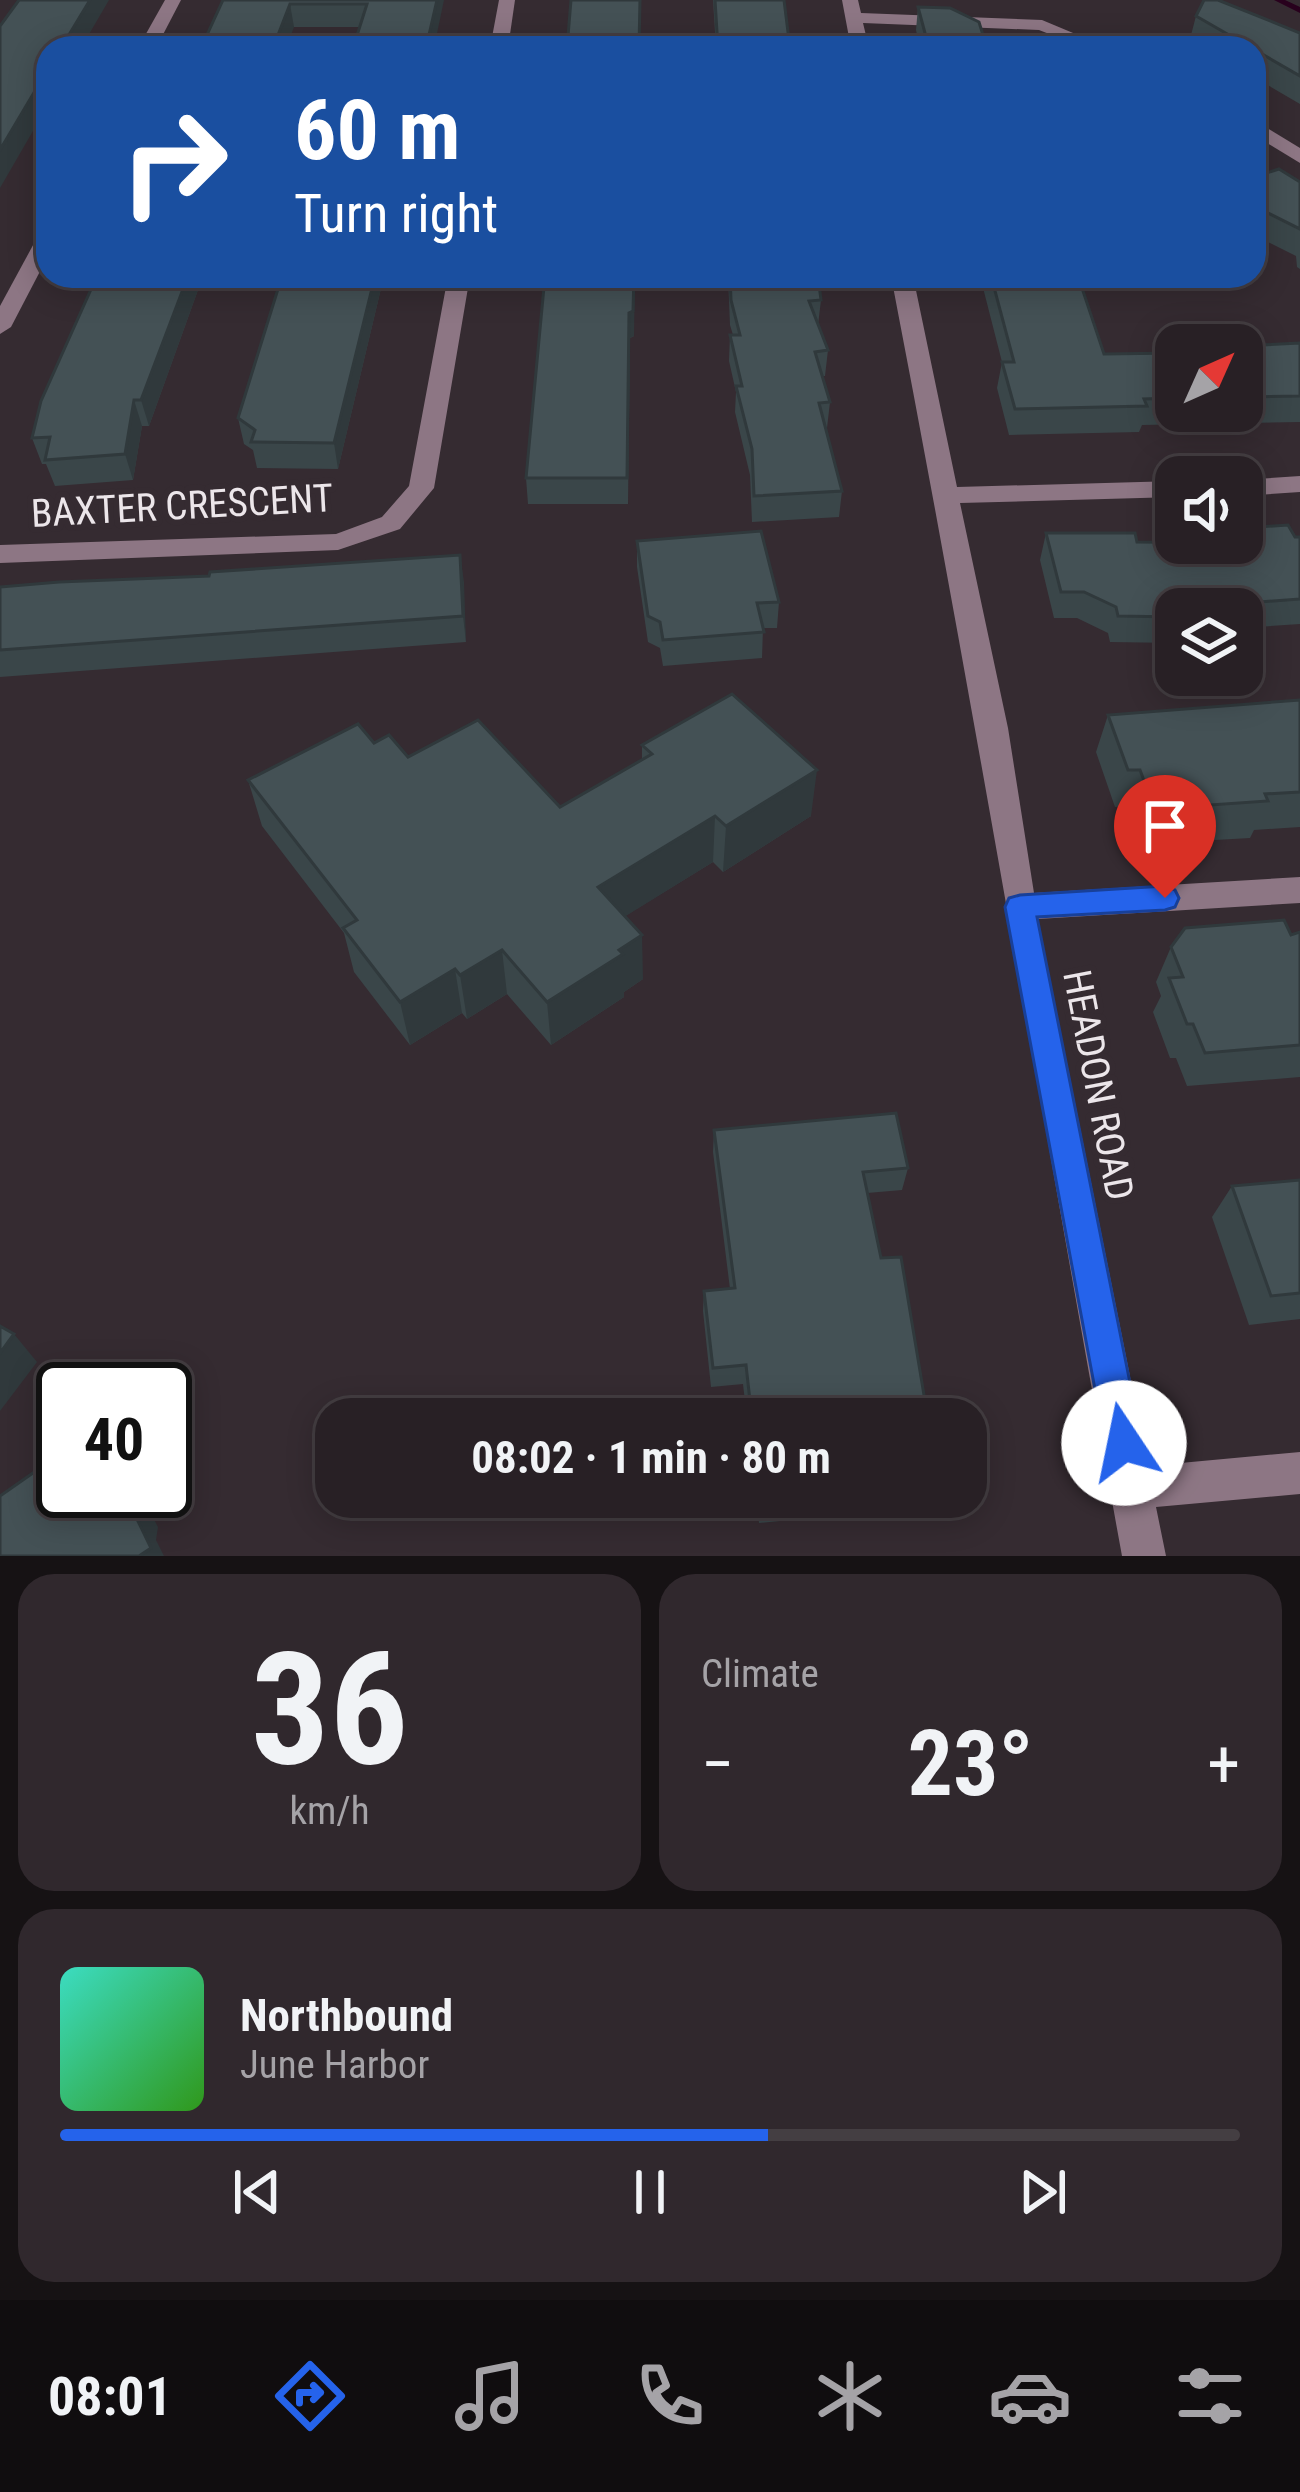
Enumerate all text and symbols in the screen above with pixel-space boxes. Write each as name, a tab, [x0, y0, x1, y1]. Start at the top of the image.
text: 60 m	[294, 81, 461, 180]
icon: right	[96, 84, 252, 240]
text: Turn right	[294, 182, 498, 245]
north arrow	[1155, 324, 1263, 432]
map controls	[1155, 324, 1263, 696]
button: sound	[1155, 456, 1263, 564]
street label: BAXTER CRESCENT	[30, 475, 334, 537]
button: layers	[1155, 588, 1263, 696]
pin	[1114, 775, 1216, 898]
icon: arrive	[1132, 793, 1198, 859]
street label: HEADON ROAD	[1053, 966, 1143, 1204]
speed limit sign: 40	[36, 1362, 192, 1518]
position arrow	[1061, 1380, 1187, 1506]
text: 08:02 · 1 min · 80 m	[471, 1431, 831, 1484]
text: 36	[251, 1618, 408, 1801]
text: Climate	[701, 1651, 819, 1697]
text: 23°	[908, 1712, 1034, 1817]
text: −	[701, 1726, 734, 1803]
text: +	[1207, 1726, 1240, 1803]
text: km/h	[289, 1788, 370, 1834]
text: Northbound	[240, 1989, 453, 2042]
text: June Harbor	[240, 2042, 429, 2088]
icon: previous	[224, 2159, 290, 2225]
icon: pause	[617, 2159, 683, 2225]
icon: next	[1010, 2159, 1076, 2225]
icon: directions	[268, 2354, 352, 2438]
icon: music	[448, 2354, 532, 2438]
icon: phone	[628, 2354, 712, 2438]
icon: climate	[808, 2354, 892, 2438]
icon: car	[988, 2354, 1072, 2438]
icon: filters	[1168, 2354, 1252, 2438]
text: 08:01	[48, 2365, 172, 2428]

